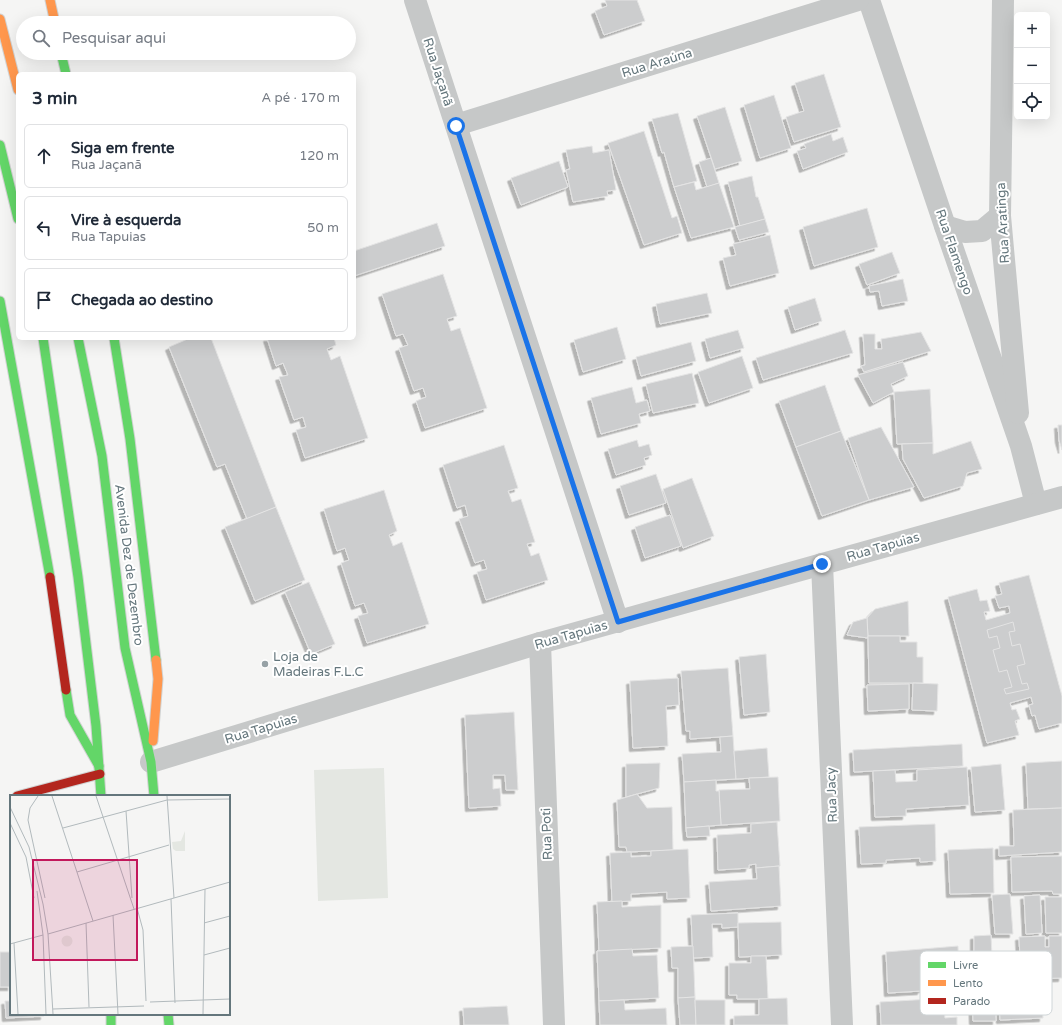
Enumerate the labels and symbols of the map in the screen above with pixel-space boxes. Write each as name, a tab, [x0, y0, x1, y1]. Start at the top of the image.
street label: Rua Jaçanã	[419, 36, 457, 108]
street label: Rua Araúna	[620, 45, 694, 81]
route start	[447, 117, 465, 135]
street label: Rua Aratinga	[993, 182, 1013, 264]
street label: Rua Flamengo	[932, 207, 976, 297]
street label: Avenida Dez de Dezembro	[111, 483, 147, 647]
street label: Rua Tapuias	[845, 529, 921, 565]
route end	[813, 555, 831, 573]
street label: Rua Tapuias	[533, 617, 609, 653]
place label: Loja de Madeiras F.L.C	[273, 649, 364, 680]
marker: Loja de Madeiras F.L.C	[260, 659, 270, 669]
street label: Rua Tapuias	[223, 710, 299, 748]
street label: Rua Jacy	[823, 767, 841, 823]
inset map	[10, 795, 230, 1015]
street label: Rua Poti	[538, 808, 556, 860]
legend	[920, 951, 1052, 1015]
text: Livre	[953, 959, 978, 972]
text: Lento	[953, 977, 983, 990]
text: Parado	[953, 995, 991, 1008]

